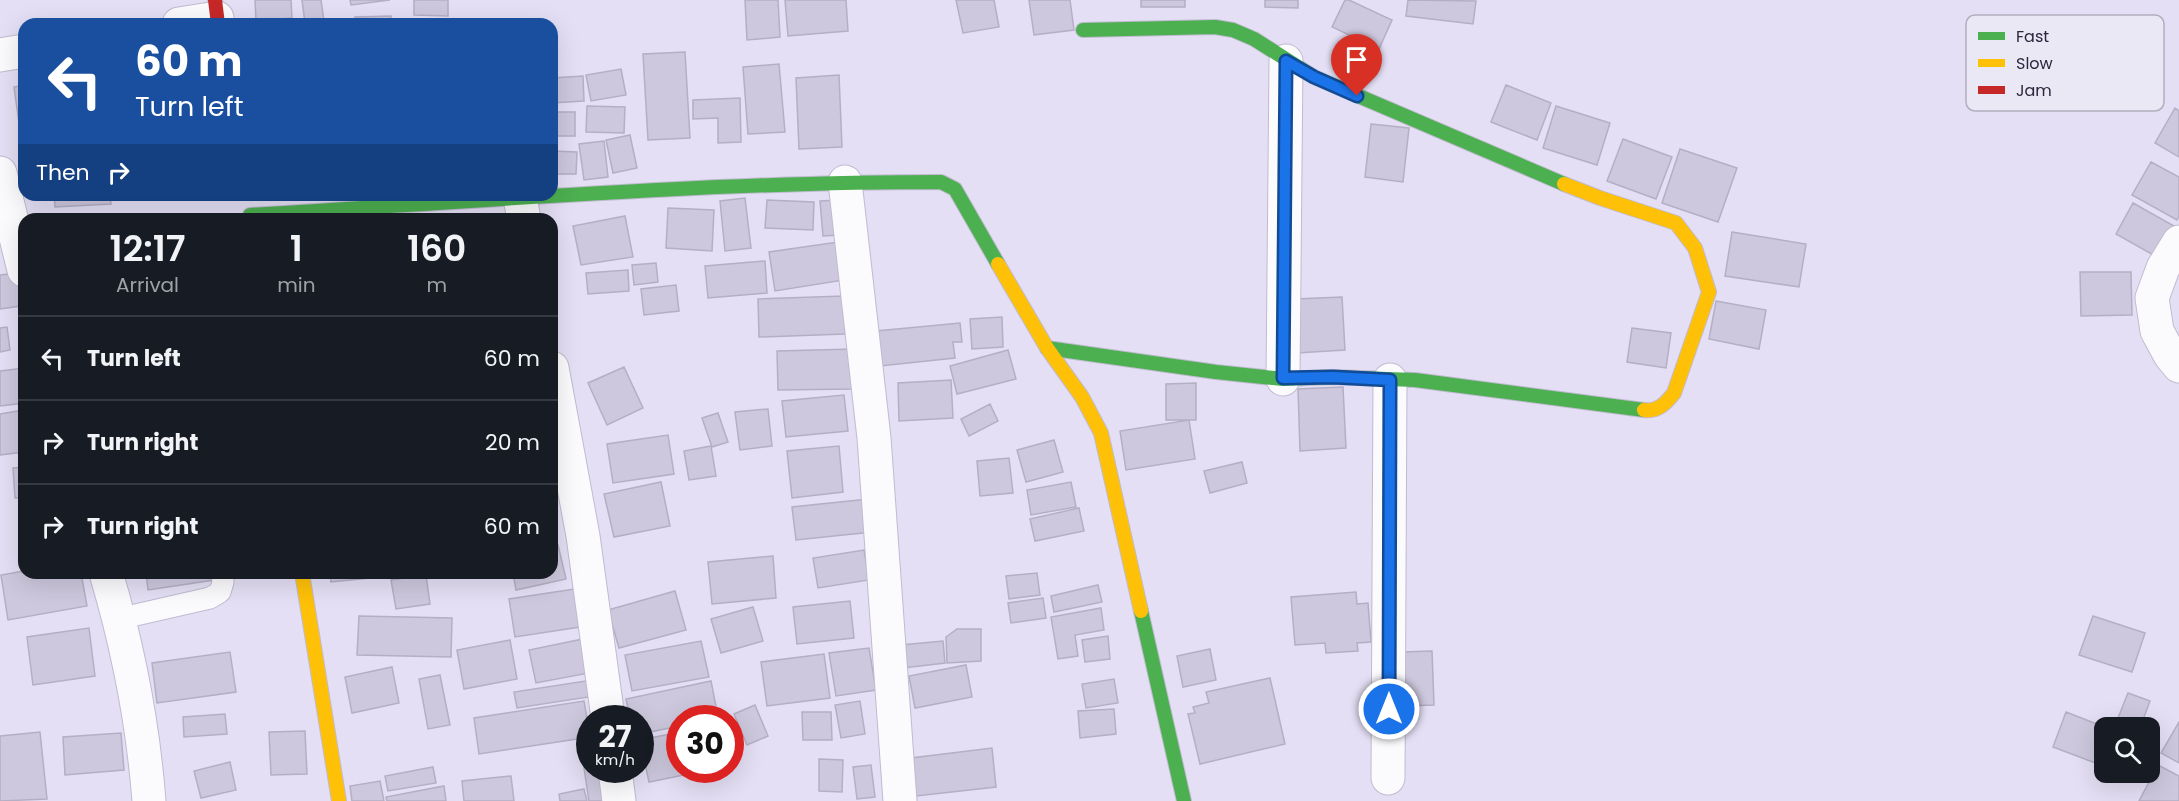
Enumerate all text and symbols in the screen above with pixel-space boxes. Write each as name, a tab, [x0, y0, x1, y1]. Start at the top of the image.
legend	[1966, 15, 2164, 111]
text: Fast	[2016, 25, 2049, 48]
text: 60 m	[135, 32, 243, 91]
pin	[1331, 34, 1382, 96]
icon: left	[36, 42, 114, 120]
icon: arrive	[1340, 43, 1373, 76]
text: Slow	[2016, 52, 2053, 75]
text: Jam	[2016, 79, 2052, 102]
text: Turn left	[135, 88, 244, 125]
icon: right	[102, 156, 135, 189]
text: Then	[36, 157, 90, 188]
text: 12:17	[110, 223, 186, 274]
text: 1	[290, 223, 303, 274]
text: 160	[407, 223, 466, 274]
text: Arrival	[116, 271, 179, 299]
text: min	[277, 271, 315, 299]
text: m	[426, 271, 447, 299]
icon: left	[36, 342, 69, 375]
text: Turn left	[87, 343, 181, 374]
text: 60 m	[484, 343, 540, 374]
icon: right	[36, 426, 69, 459]
text: Turn right	[87, 427, 198, 458]
text: 20 m	[485, 427, 540, 458]
icon: right	[36, 510, 69, 543]
text: Turn right	[87, 511, 198, 542]
text: 60 m	[484, 511, 540, 542]
position arrow	[1357, 677, 1421, 741]
speed limit sign: 30	[666, 705, 744, 783]
text: 27	[598, 715, 632, 758]
map controls	[2094, 717, 2160, 783]
button: search	[2094, 717, 2160, 783]
text: km/h	[595, 749, 635, 770]

